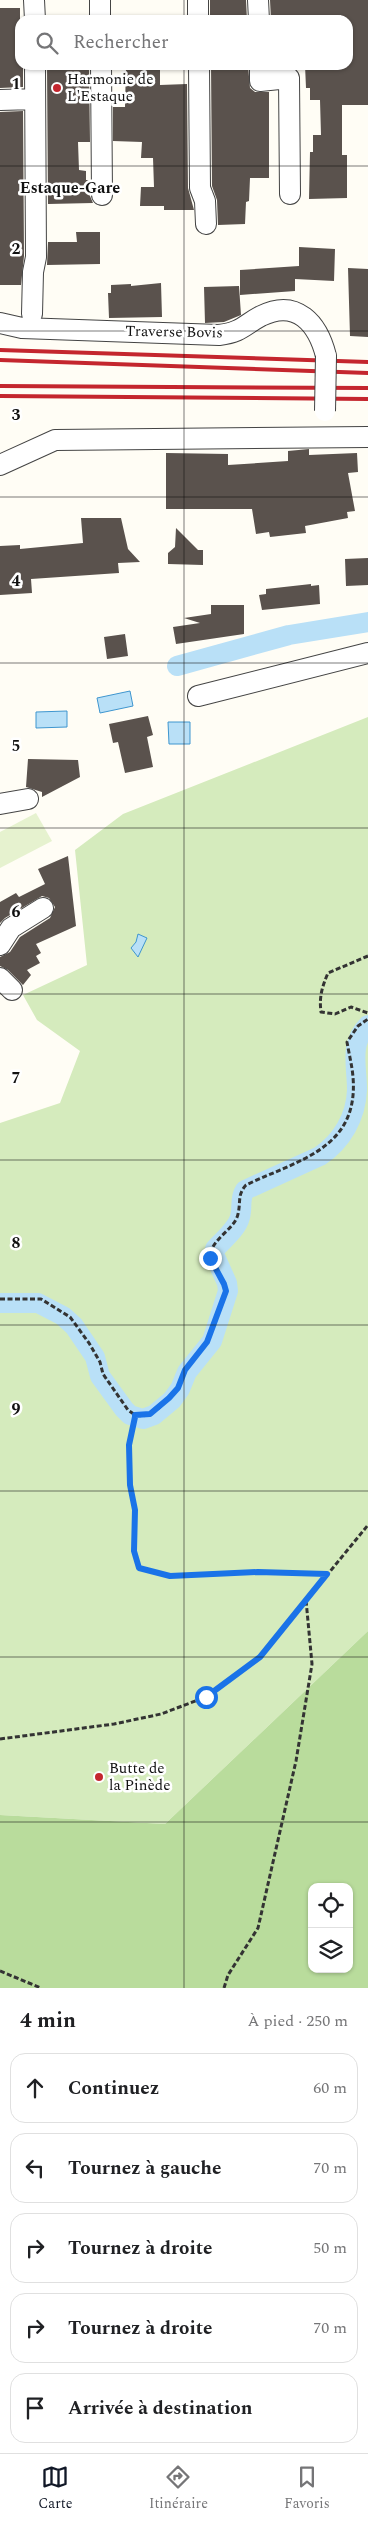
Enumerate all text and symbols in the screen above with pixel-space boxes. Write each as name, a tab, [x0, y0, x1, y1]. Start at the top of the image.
search box	[15, 15, 353, 70]
text: Rechercher	[73, 28, 169, 57]
icon: search	[33, 29, 61, 57]
place label: Harmonie de L'Estaque	[67, 68, 153, 108]
text: 1	[12, 72, 20, 96]
marker: Harmonie de L'Estaque	[51, 82, 63, 94]
district label: Estaque-Gare	[20, 176, 120, 200]
text: 2	[12, 237, 21, 261]
street label: Traverse Bovis	[125, 320, 223, 344]
text: 3	[12, 403, 21, 427]
text: 4	[12, 569, 21, 593]
text: 5	[12, 734, 20, 758]
text: 6	[12, 900, 21, 924]
text: 7	[12, 1066, 21, 1090]
text: 8	[12, 1231, 21, 1255]
route end	[199, 1247, 222, 1270]
text: 9	[12, 1397, 21, 1421]
route start	[195, 1686, 218, 1709]
place label: Butte de la Pinède	[109, 1757, 170, 1797]
marker: Butte de la Pinède	[93, 1771, 105, 1783]
map controls	[308, 1883, 353, 1973]
button: locate	[308, 1883, 353, 1928]
button: layers	[308, 1928, 353, 1973]
text: 4 min	[20, 2005, 76, 2037]
text: À pied · 250 m	[247, 2009, 348, 2033]
icon: ahead	[21, 2074, 49, 2102]
text: Continuez	[68, 2074, 159, 2103]
text: 60 m	[313, 2076, 347, 2100]
icon: left	[21, 2154, 49, 2182]
text: Tournez à gauche	[68, 2154, 221, 2183]
text: 70 m	[313, 2156, 347, 2180]
icon: right	[21, 2234, 49, 2262]
text: Tournez à droite	[68, 2234, 212, 2263]
text: 50 m	[313, 2236, 347, 2260]
icon: right	[21, 2314, 49, 2342]
text: Tournez à droite	[68, 2314, 212, 2343]
text: 70 m	[313, 2316, 347, 2340]
icon: arrive	[21, 2394, 49, 2422]
text: Arrivée à destination	[68, 2394, 252, 2423]
tab: Carte	[38, 2463, 73, 2514]
tab: Itinéraire	[149, 2463, 208, 2514]
tab: Favoris	[284, 2463, 330, 2514]

